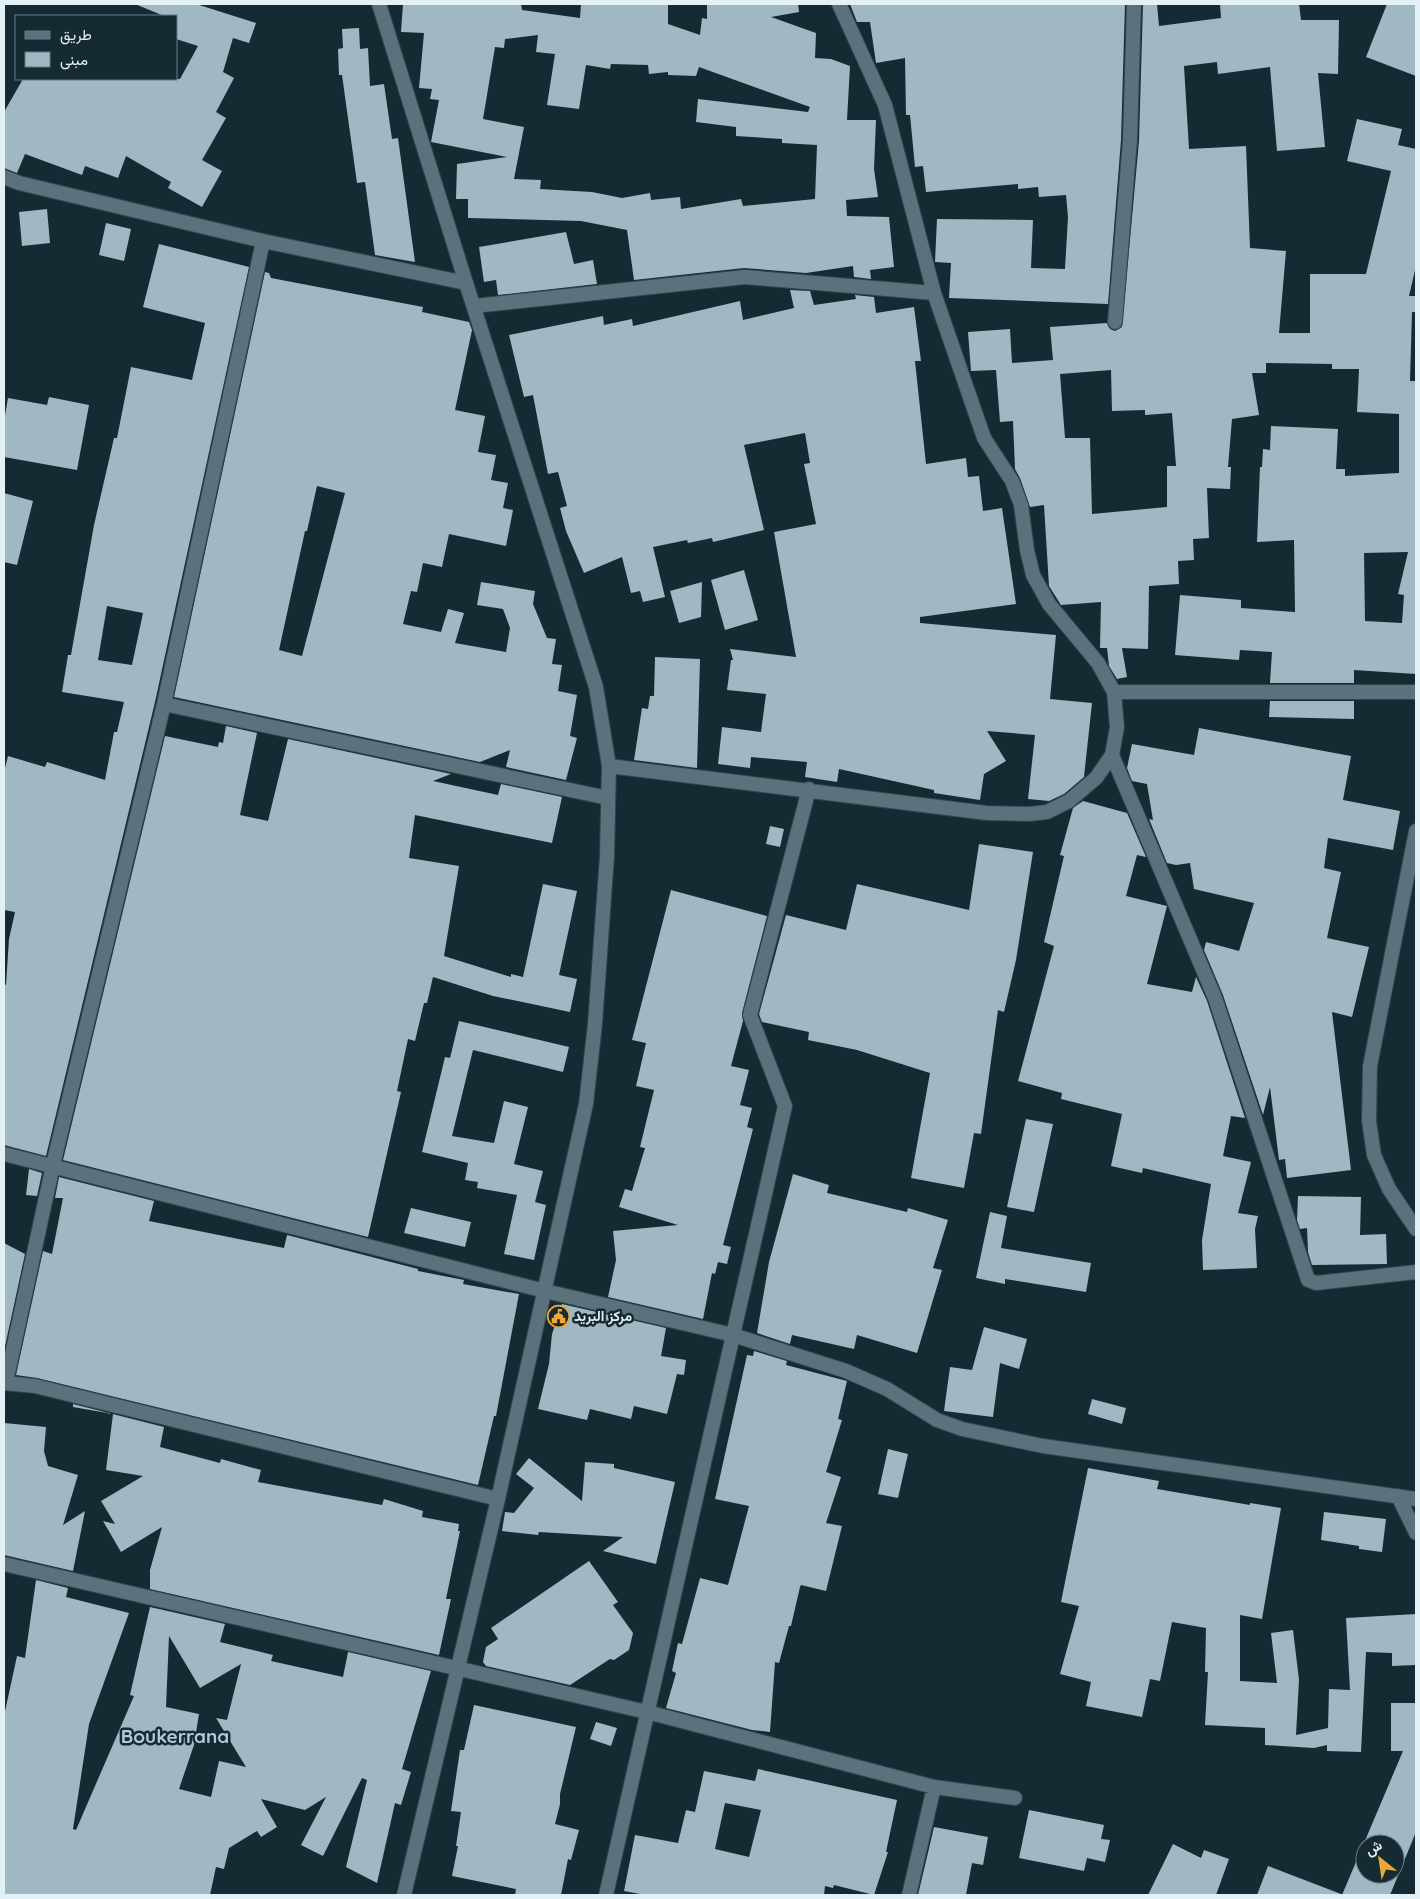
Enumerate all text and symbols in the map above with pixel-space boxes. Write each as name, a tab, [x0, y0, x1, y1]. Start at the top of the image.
legend	[15, 15, 178, 80]
text: طريق	[60, 25, 92, 45]
text: مبنى	[60, 50, 88, 70]
public building icon: مركز البريد	[546, 1304, 570, 1328]
place label: مركز البريد	[574, 1307, 632, 1325]
district label: Boukerrana	[121, 1724, 229, 1748]
north arrow	[1355, 1834, 1405, 1884]
text: ش	[1362, 1836, 1385, 1860]

